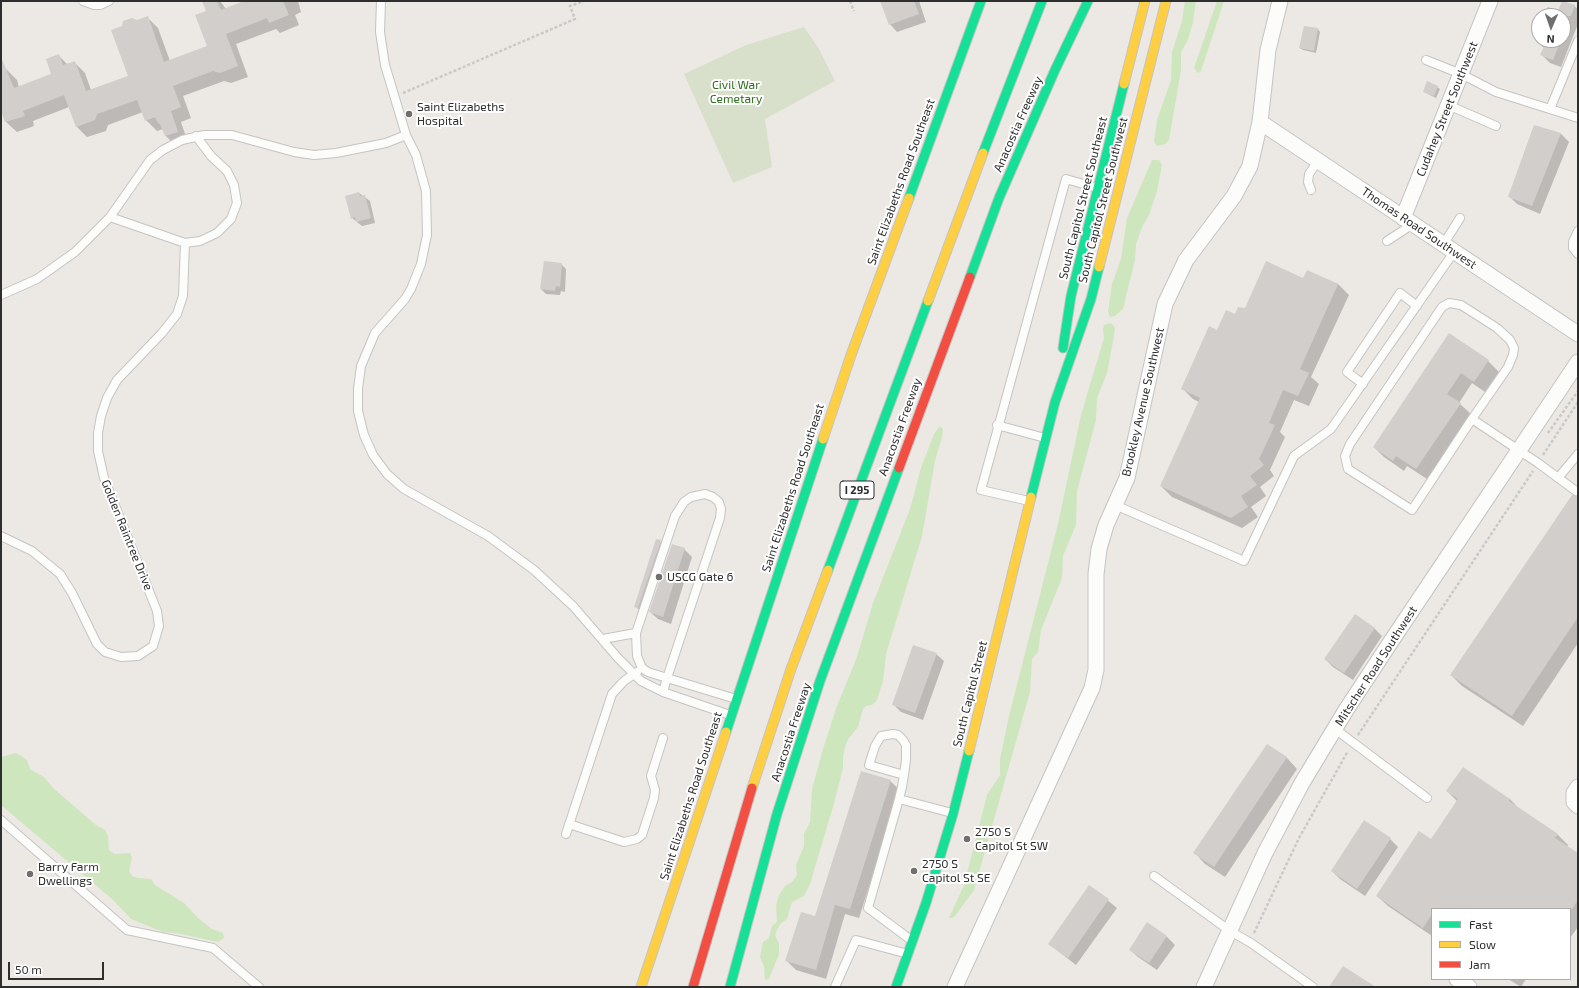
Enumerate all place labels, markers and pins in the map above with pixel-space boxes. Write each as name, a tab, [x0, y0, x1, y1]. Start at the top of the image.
place label: Saint Elizabeths Hospital	[417, 100, 504, 128]
marker: Saint Elizabeths Hospital	[404, 109, 414, 119]
place label: USCG Gate 6	[667, 570, 733, 584]
marker: USCG Gate 6	[654, 572, 664, 582]
place label: 2750 S Capitol St SW	[975, 825, 1048, 853]
marker: 2750 S Capitol St SW	[962, 834, 972, 844]
place label: 2750 S Capitol St SE	[922, 857, 990, 885]
place label: Barry Farm Dwellings	[38, 860, 99, 888]
marker: 2750 S Capitol St SE	[909, 866, 919, 876]
marker: Barry Farm Dwellings	[25, 869, 35, 879]

